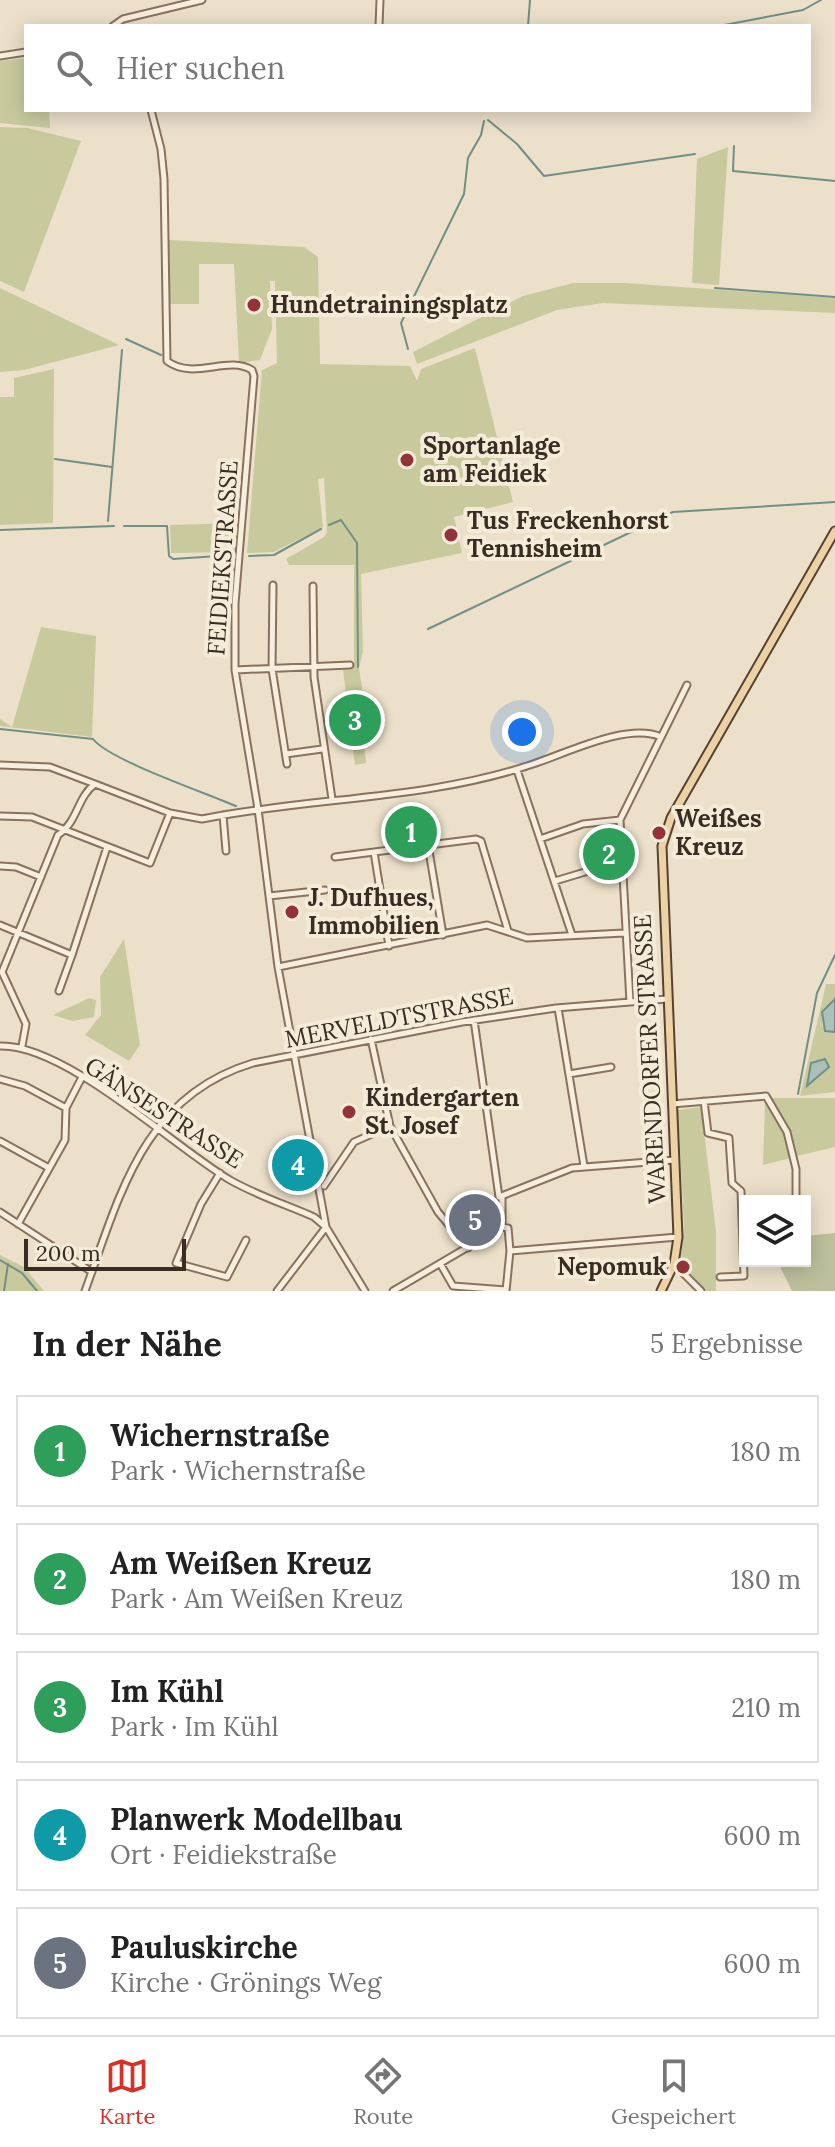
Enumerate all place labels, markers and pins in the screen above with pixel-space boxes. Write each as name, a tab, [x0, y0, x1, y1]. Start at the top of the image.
place label: Hundetrainingsplatz	[270, 289, 508, 320]
marker: Hundetrainingsplatz	[245, 296, 263, 314]
place label: Sportanlage am Feidiek	[423, 430, 561, 489]
marker: Sportanlage am Feidiek	[398, 451, 416, 469]
place label: Tus Freckenhorst Tennisheim	[467, 505, 670, 564]
marker: Tus Freckenhorst Tennisheim	[442, 526, 460, 544]
pin: 3	[329, 690, 381, 750]
pin: 1	[385, 802, 437, 862]
place label: Weißes Kreuz	[675, 803, 762, 862]
pin: 2	[583, 824, 635, 884]
marker: Weißes Kreuz	[650, 824, 668, 842]
place label: J. Dufhues, Immobilien	[308, 882, 440, 941]
marker: J. Dufhues, Immobilien	[283, 903, 301, 921]
place label: Kindergarten St. Josef	[365, 1082, 519, 1141]
marker: Kindergarten St. Josef	[340, 1103, 358, 1121]
pin: 4	[272, 1135, 324, 1195]
pin: 5	[449, 1190, 501, 1250]
place label: Nepomuk	[557, 1251, 667, 1282]
marker: Nepomuk	[674, 1258, 692, 1276]

